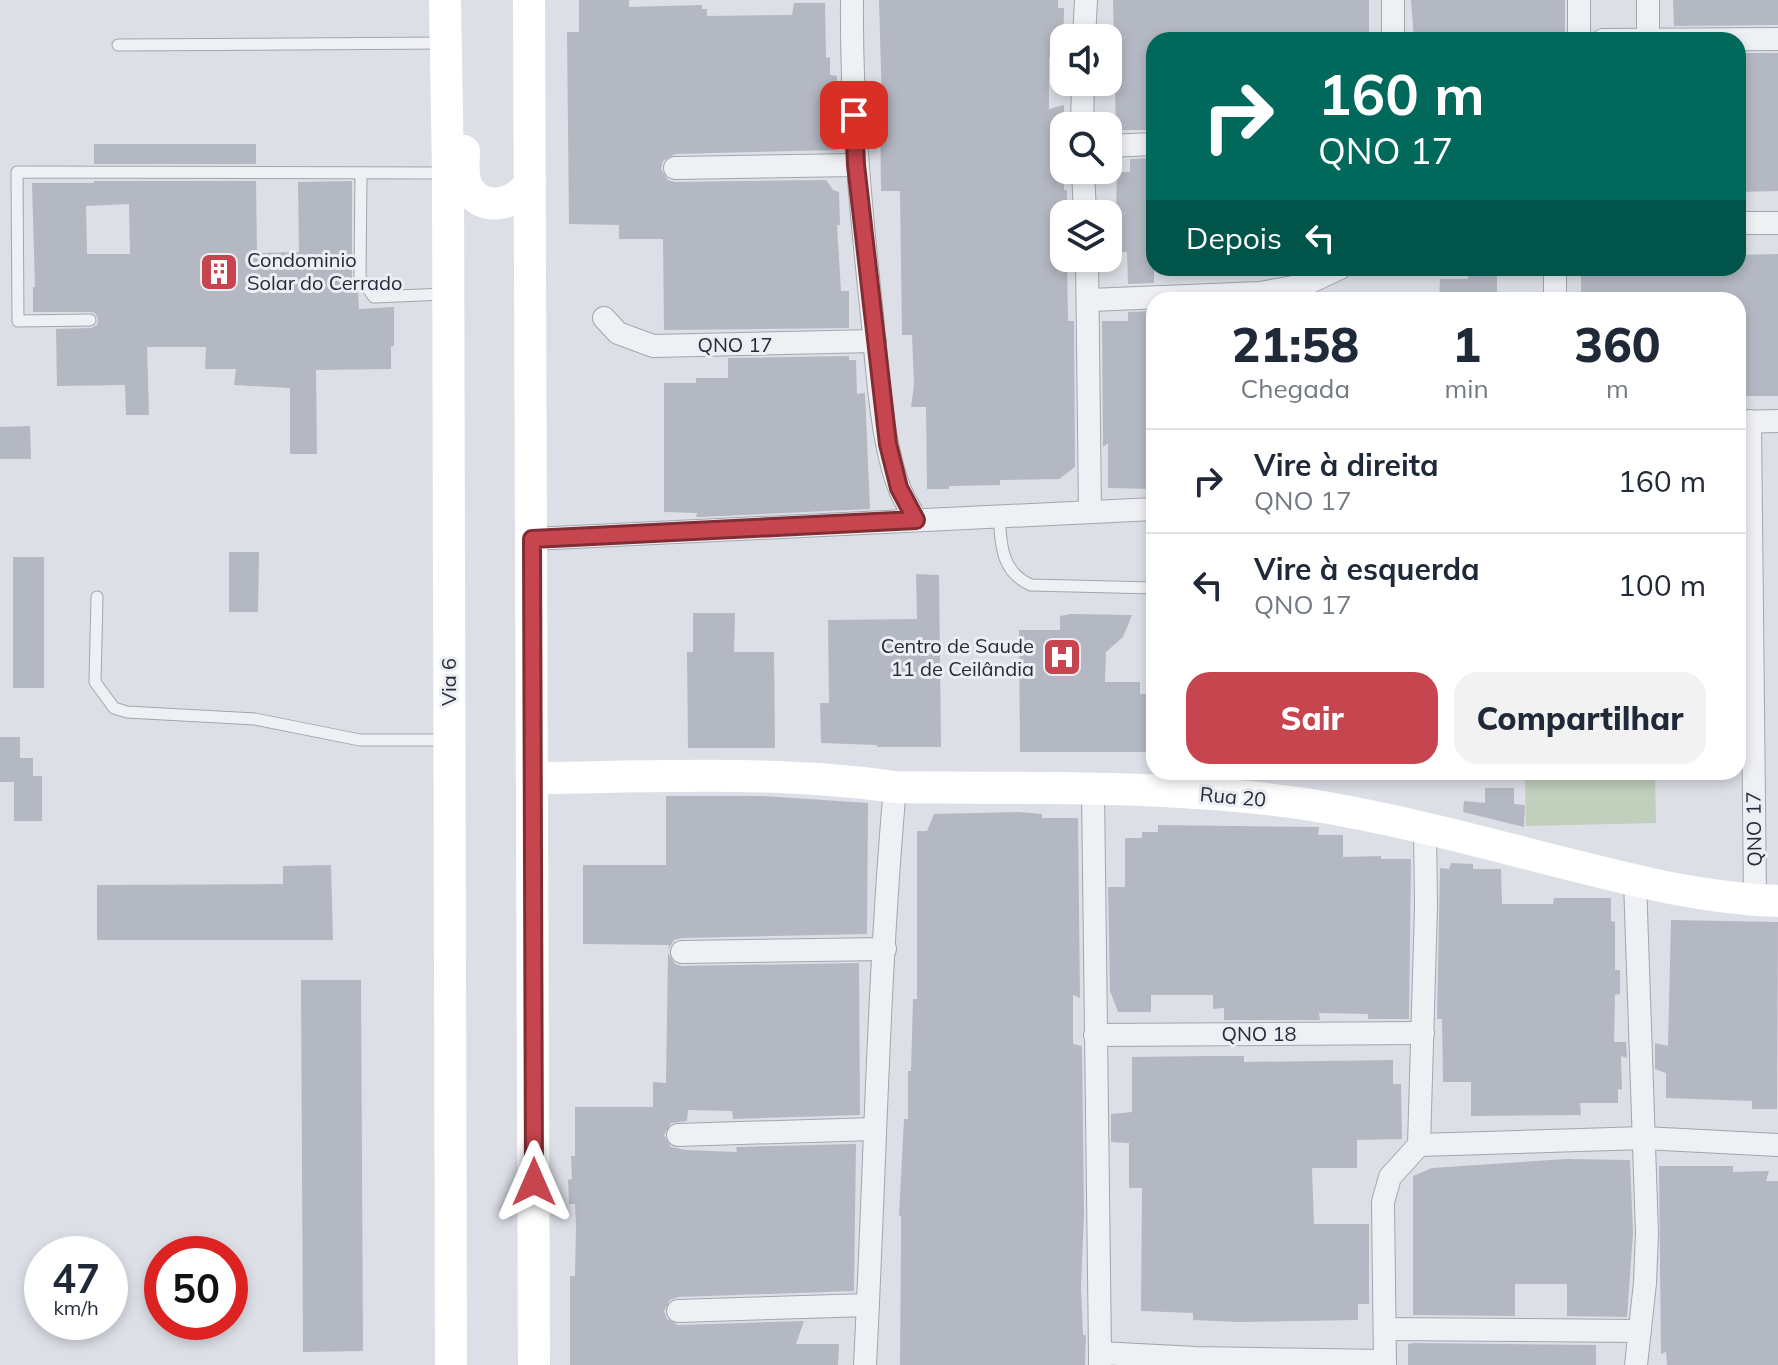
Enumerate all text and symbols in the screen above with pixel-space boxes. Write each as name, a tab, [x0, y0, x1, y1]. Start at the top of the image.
map controls	[1050, 24, 1122, 272]
button: sound	[1050, 24, 1122, 96]
text: 160 m	[1318, 59, 1485, 129]
icon: right	[1186, 64, 1290, 168]
pin	[820, 81, 888, 149]
icon: arrive	[832, 93, 876, 137]
button: search	[1050, 112, 1122, 184]
text: QNO 17	[1318, 128, 1453, 173]
button: layers	[1050, 200, 1122, 272]
icon: left	[1298, 216, 1342, 260]
text: Depois	[1186, 219, 1282, 257]
place label: Condominio Solar do Cerrado	[247, 247, 402, 295]
building icon: Condominio Solar do Cerrado	[198, 251, 240, 293]
text: 21:58	[1231, 314, 1359, 374]
text: 1	[1452, 314, 1481, 374]
text: 360	[1574, 314, 1661, 374]
street label: QNO 17	[697, 332, 773, 357]
text: Chegada	[1240, 372, 1350, 405]
text: min	[1445, 372, 1489, 405]
text: m	[1606, 372, 1629, 405]
text: Vire à direita	[1254, 446, 1439, 484]
icon: right	[1186, 459, 1230, 503]
text: 160 m	[1618, 462, 1706, 500]
text: QNO 17	[1254, 484, 1352, 517]
text: Vire à esquerda	[1254, 550, 1480, 588]
icon: left	[1186, 563, 1230, 607]
text: 100 m	[1618, 566, 1706, 604]
text: QNO 17	[1254, 588, 1352, 621]
place label: Centro de Saude 11 de Ceilândia	[881, 633, 1034, 681]
hospital icon: Centro de Saude 11 de Ceilândia	[1041, 636, 1083, 678]
street label: Via 6	[436, 658, 461, 706]
button: Sair	[1186, 672, 1438, 764]
button: Compartilhar	[1454, 672, 1706, 764]
street label: Rua 20	[1199, 781, 1267, 812]
street label: QNO 17	[1740, 791, 1767, 867]
street label: QNO 18	[1221, 1021, 1297, 1046]
position arrow	[492, 1140, 576, 1224]
speed limit sign: 50	[144, 1236, 248, 1340]
text: 47	[52, 1253, 100, 1303]
text: km/h	[53, 1295, 99, 1320]

